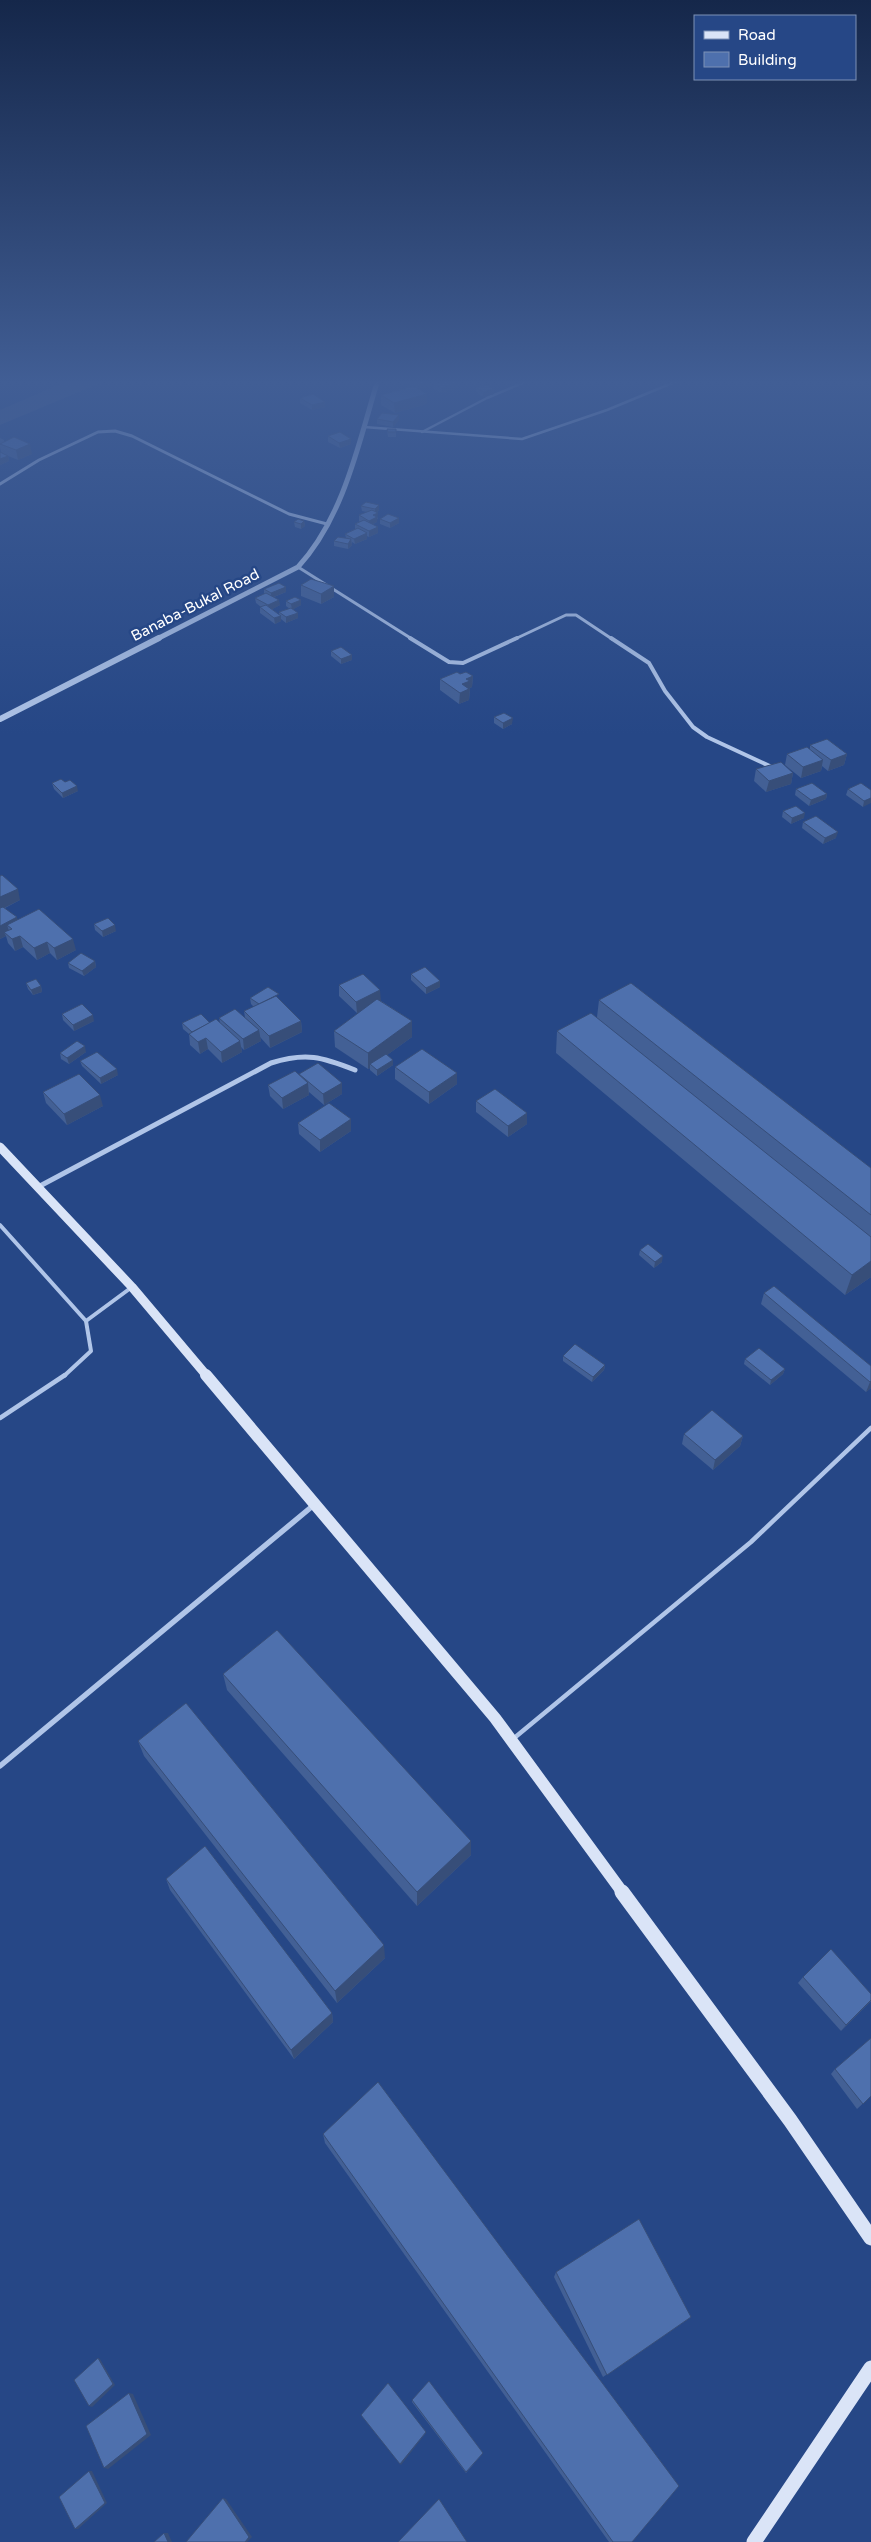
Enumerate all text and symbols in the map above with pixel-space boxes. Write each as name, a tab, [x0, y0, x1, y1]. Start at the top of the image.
legend	[694, 15, 856, 80]
text: Road	[738, 26, 776, 44]
text: Building	[738, 51, 797, 69]
street label: Banaba-Bukal Road	[128, 565, 262, 645]

